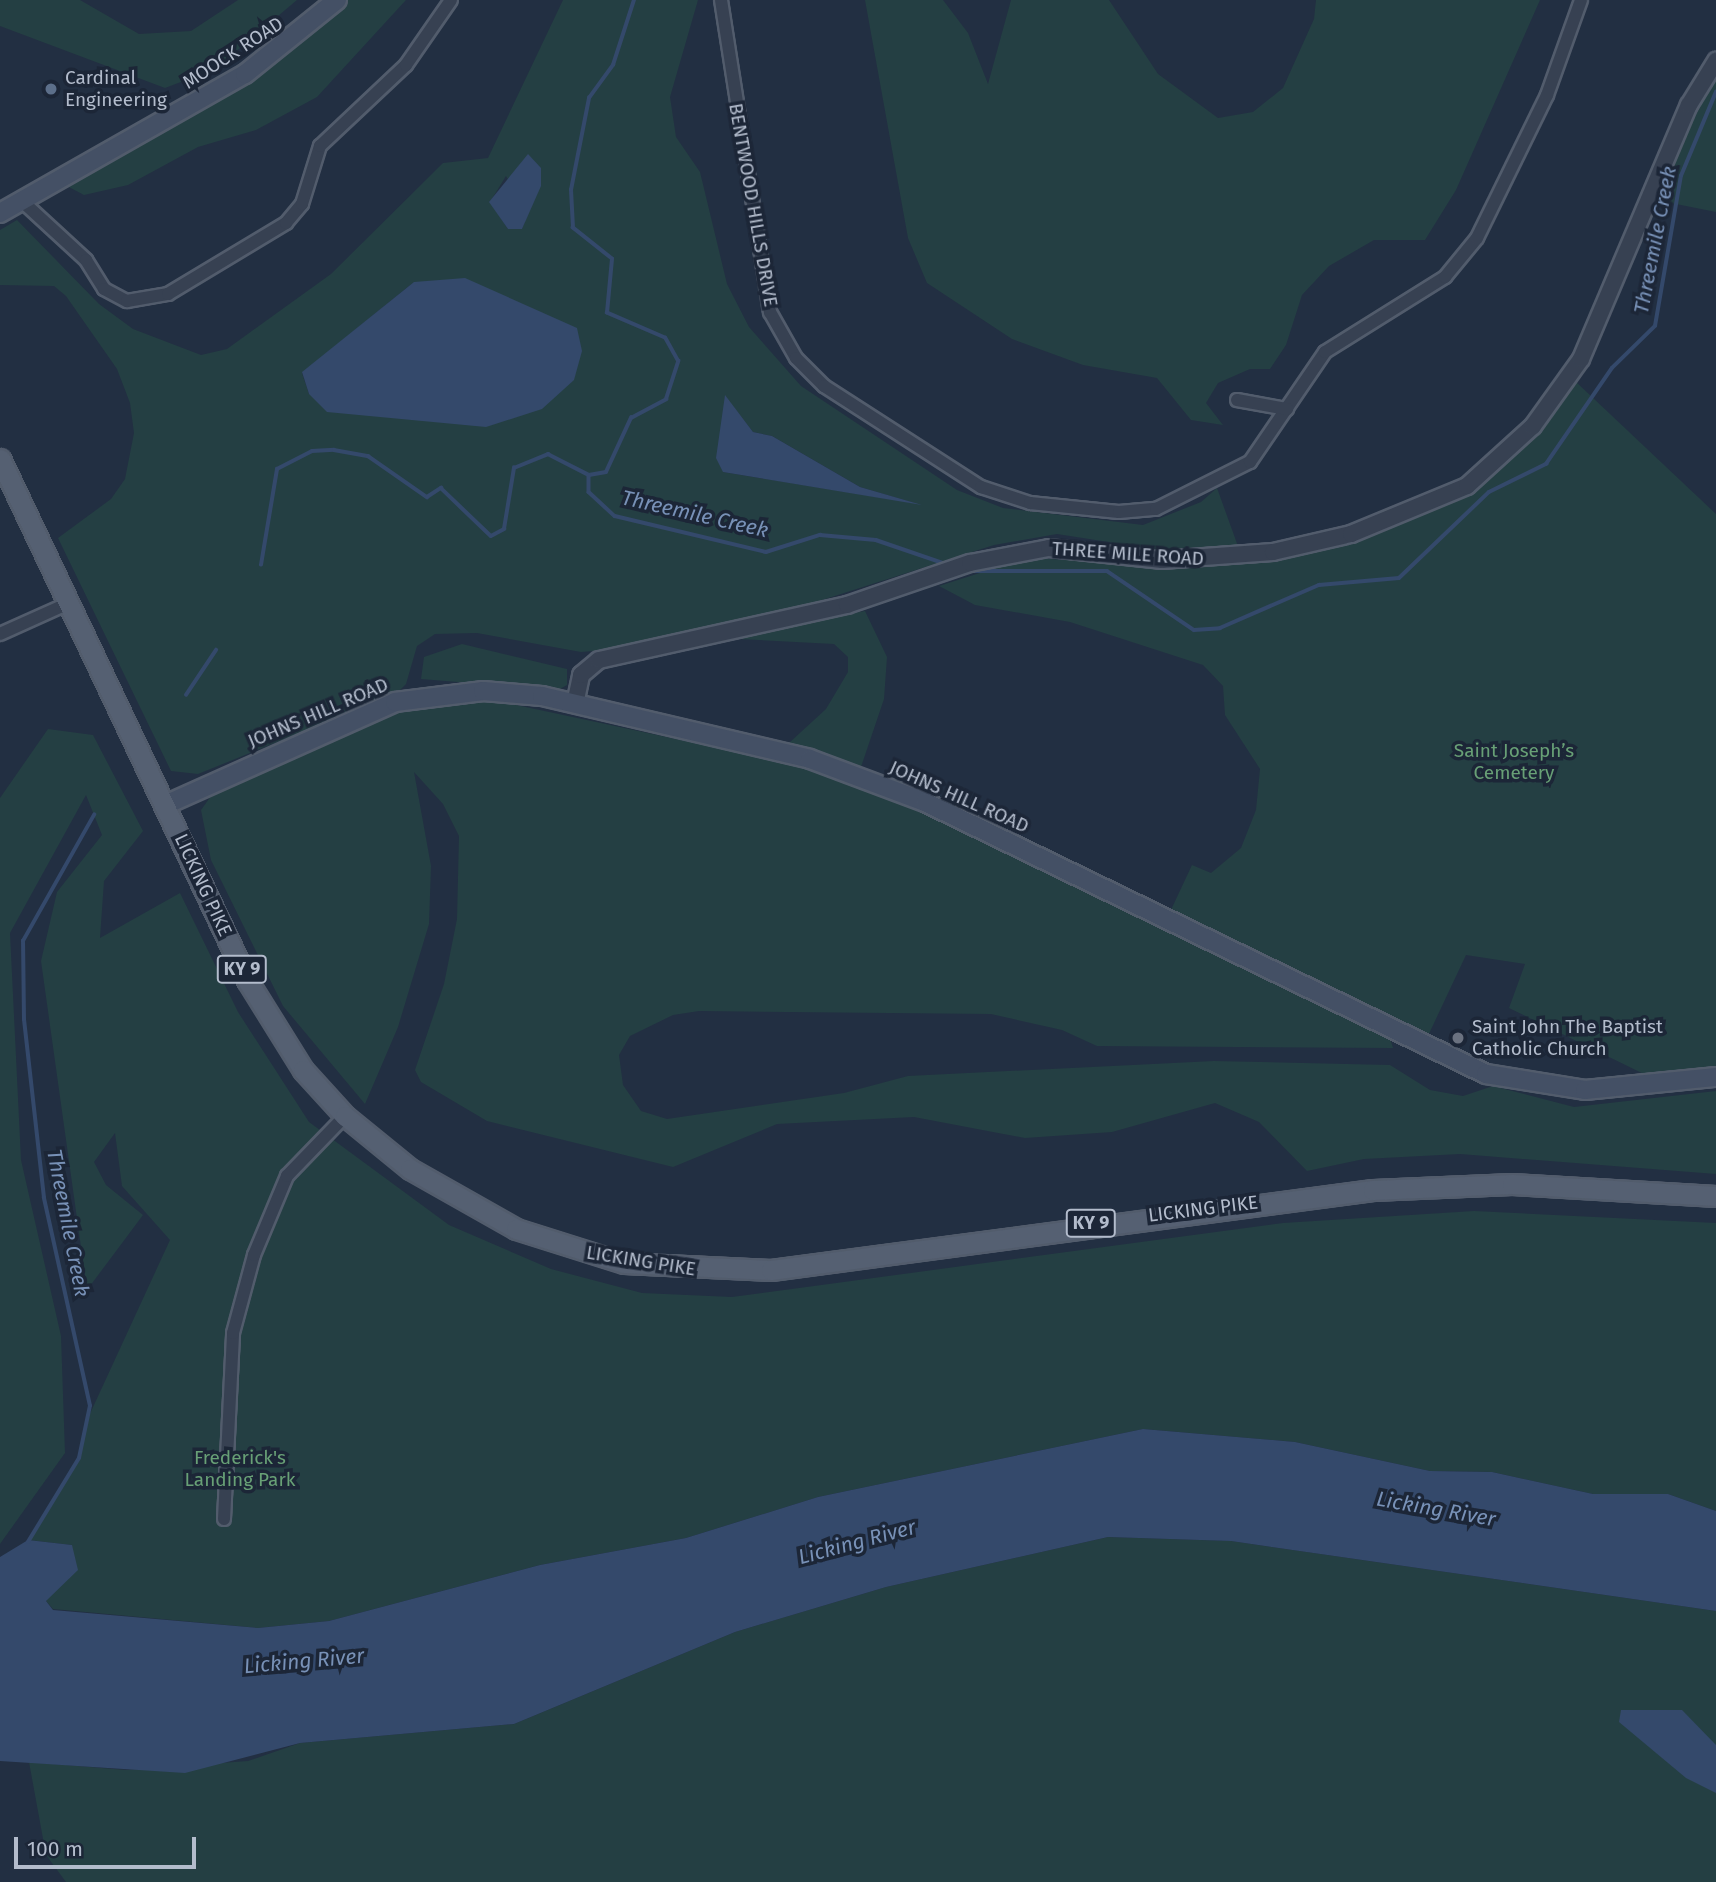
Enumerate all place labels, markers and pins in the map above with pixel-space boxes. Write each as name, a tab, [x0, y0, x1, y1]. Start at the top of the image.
place label: Cardinal Engineering	[65, 67, 167, 111]
marker: Cardinal Engineering	[43, 81, 59, 97]
place label: Saint John The Baptist Catholic Church	[1472, 1016, 1663, 1060]
marker: Saint John The Baptist Catholic Church	[1450, 1030, 1466, 1046]

